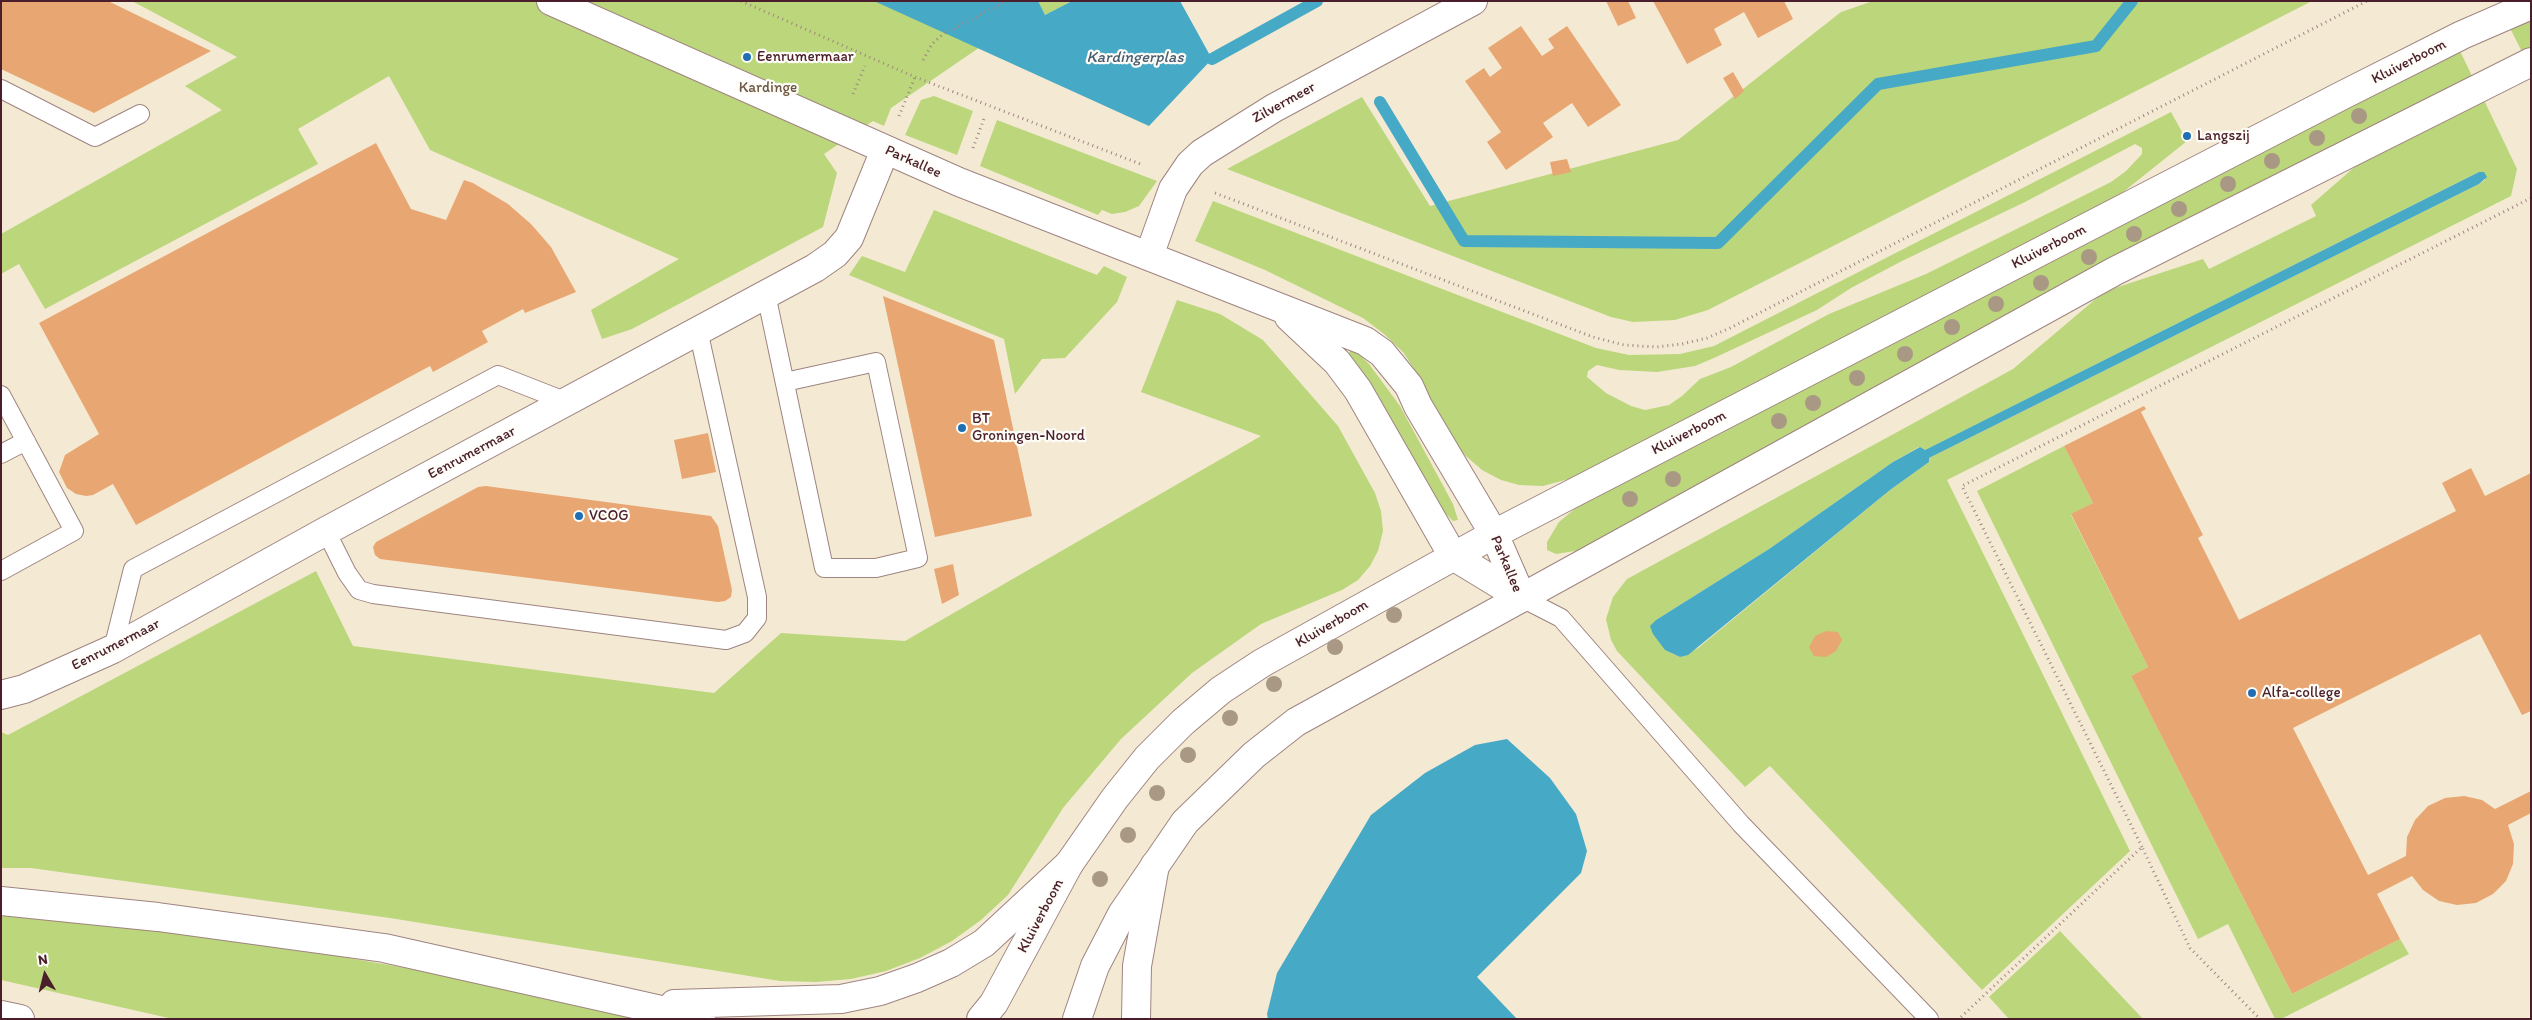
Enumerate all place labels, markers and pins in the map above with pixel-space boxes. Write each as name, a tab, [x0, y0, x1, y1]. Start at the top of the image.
place label: Eenrumermaar	[757, 48, 854, 66]
marker: Eenrumermaar	[741, 51, 753, 63]
place label: Langszij	[2197, 127, 2250, 145]
marker: Langszij	[2181, 130, 2193, 142]
place label: BT Groningen-Noord	[972, 410, 1085, 445]
marker: BT Groningen-Noord	[956, 422, 968, 434]
place label: VCOG	[589, 507, 629, 525]
marker: VCOG	[573, 510, 585, 522]
place label: Alfa-college	[2262, 684, 2341, 702]
marker: Alfa-college	[2246, 687, 2258, 699]

